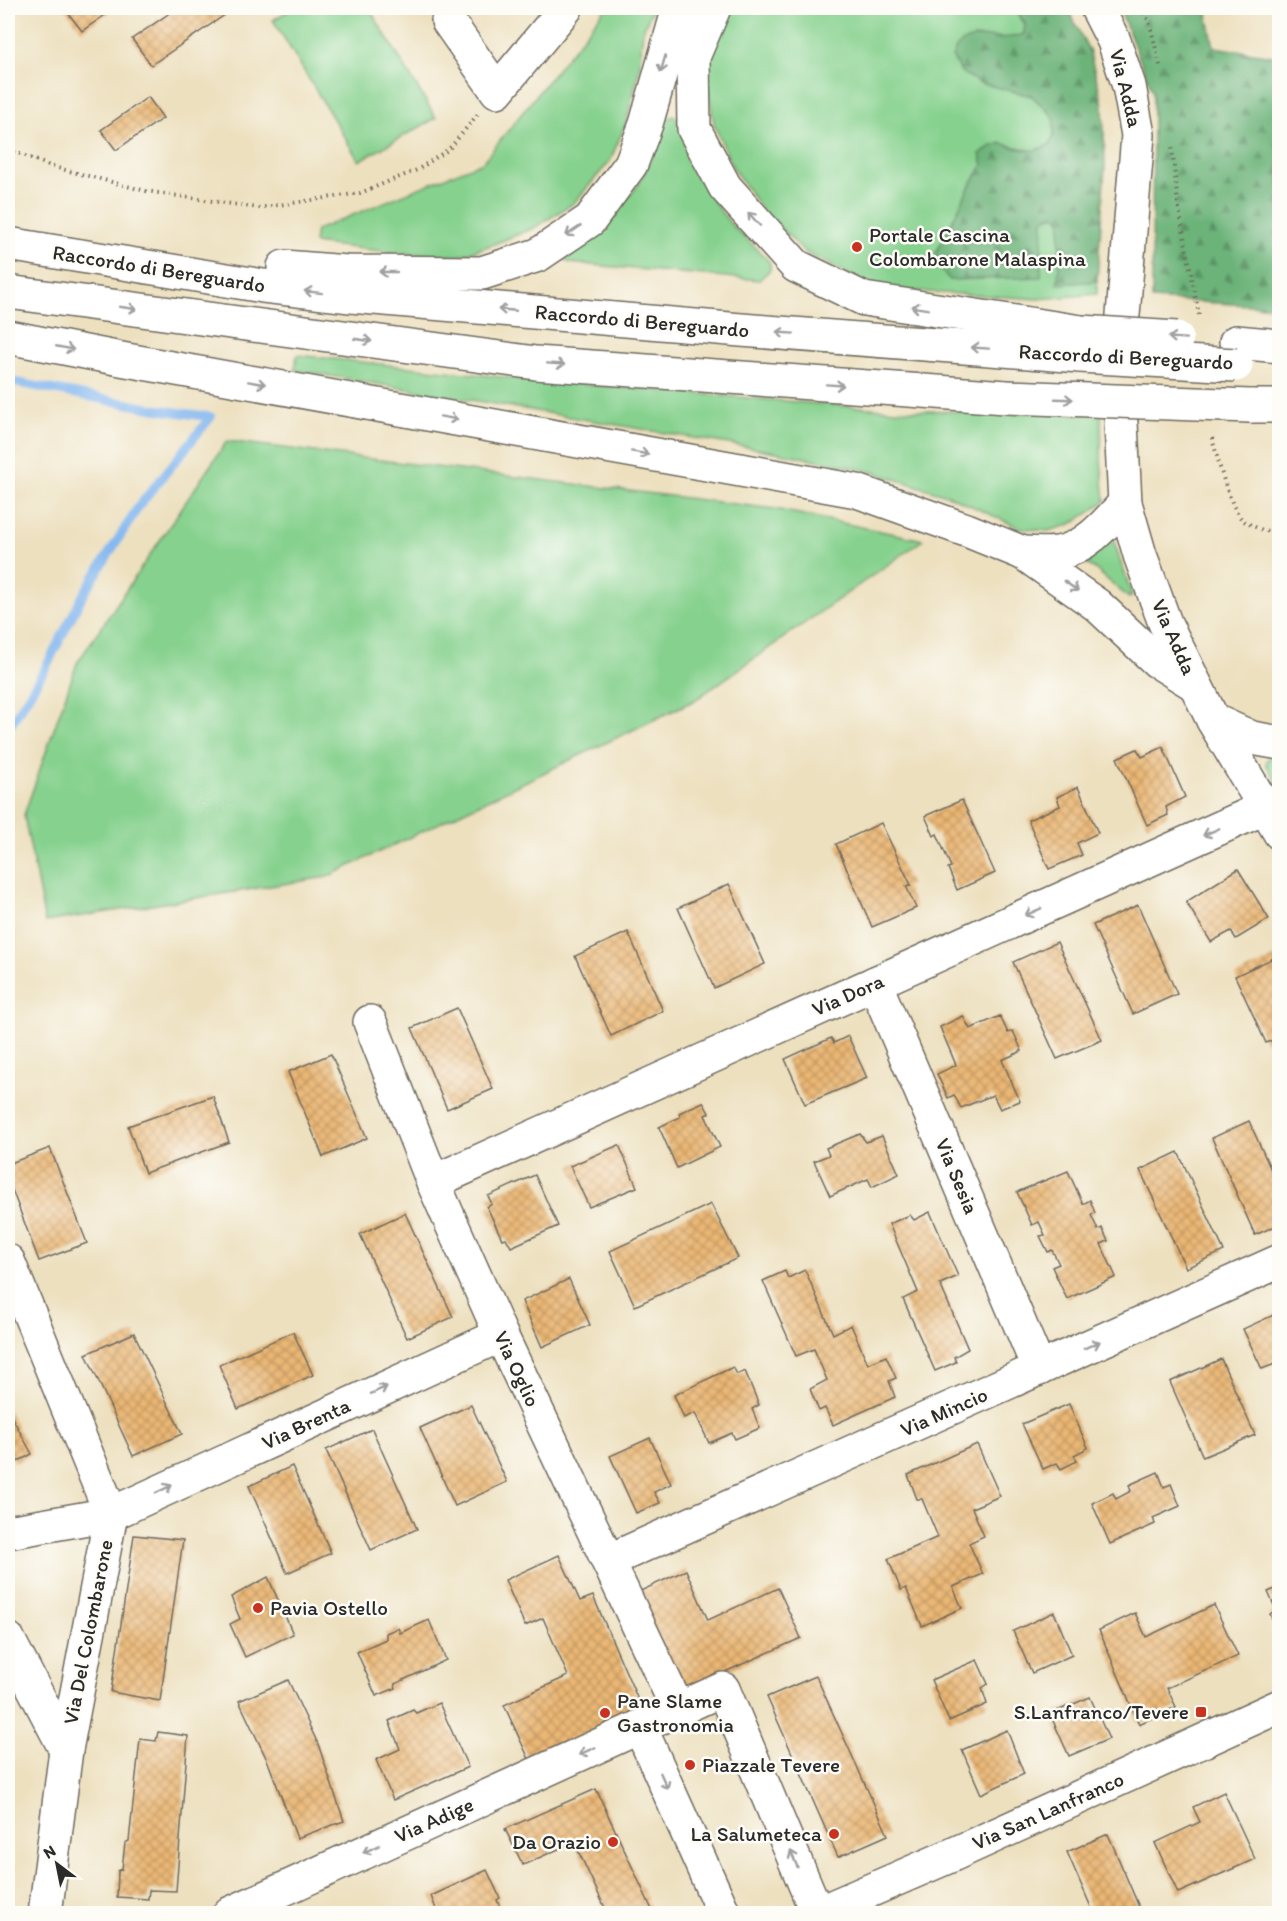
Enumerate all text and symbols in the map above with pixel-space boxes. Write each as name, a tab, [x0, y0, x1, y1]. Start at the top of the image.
street label: Via Adda	[1105, 46, 1148, 130]
one-way arrow	[657, 54, 668, 73]
one-way arrow	[747, 212, 761, 227]
place label: Portale Cascina Colombarone Malaspina	[869, 222, 1086, 271]
one-way arrow	[565, 225, 582, 238]
street label: Raccordo di Bereguardo	[51, 239, 267, 298]
marker: Portale Cascina Colombarone Malaspina	[850, 240, 864, 254]
one-way arrow	[379, 266, 399, 278]
one-way arrow	[304, 286, 324, 297]
street label: Raccordo di Bereguardo	[534, 299, 750, 342]
one-way arrow	[118, 303, 137, 314]
one-way arrow	[910, 303, 930, 314]
one-way arrow	[498, 304, 518, 315]
one-way arrow	[776, 327, 796, 338]
one-way arrow	[1168, 333, 1188, 344]
one-way arrow	[352, 334, 372, 345]
street label: Raccordo di Bereguardo	[1018, 338, 1234, 375]
one-way arrow	[970, 342, 990, 353]
one-way arrow	[55, 343, 74, 354]
one-way arrow	[546, 359, 566, 370]
one-way arrow	[246, 378, 266, 389]
one-way arrow	[824, 380, 844, 391]
one-way arrow	[1053, 394, 1073, 405]
one-way arrow	[438, 413, 458, 424]
one-way arrow	[630, 448, 650, 459]
one-way arrow	[1063, 580, 1079, 592]
street label: Via Adda	[1147, 595, 1202, 678]
one-way arrow	[1202, 827, 1220, 839]
one-way arrow	[1024, 907, 1042, 919]
street label: Via Dora	[808, 968, 888, 1021]
street label: Via Sesia	[930, 1134, 985, 1217]
street label: Via Oglio	[489, 1327, 546, 1411]
one-way arrow	[1083, 1339, 1101, 1351]
street label: Via Mincio	[896, 1381, 991, 1442]
one-way arrow	[370, 1384, 388, 1396]
street label: Via Brenta	[258, 1392, 354, 1455]
one-way arrow	[155, 1483, 173, 1494]
street label: Via Del Colombarone	[57, 1537, 118, 1726]
place label: Pavia Ostello	[270, 1595, 388, 1620]
marker: Pavia Ostello	[251, 1601, 265, 1615]
place label: Pane Slame Gastronomia	[617, 1688, 734, 1737]
place label: S.Lanfranco/Tevere	[1014, 1699, 1189, 1724]
marker: S.Lanfranco/Tevere	[1194, 1705, 1208, 1719]
marker: Pane Slame Gastronomia	[598, 1706, 612, 1720]
one-way arrow	[578, 1746, 596, 1758]
place label: Piazzale Tevere	[702, 1752, 840, 1777]
marker: Piazzale Tevere	[683, 1758, 697, 1772]
street label: Via San Lanfranco	[968, 1766, 1127, 1855]
one-way arrow	[659, 1771, 670, 1789]
street label: Via Adige	[390, 1791, 477, 1848]
place label: La Salumeteca	[690, 1821, 822, 1846]
marker: La Salumeteca	[827, 1827, 841, 1841]
place label: Da Orazio	[512, 1829, 601, 1854]
north arrow	[27, 1834, 87, 1894]
marker: Da Orazio	[606, 1835, 620, 1849]
text: N	[40, 1841, 59, 1863]
one-way arrow	[362, 1844, 380, 1855]
one-way arrow	[788, 1851, 799, 1869]

